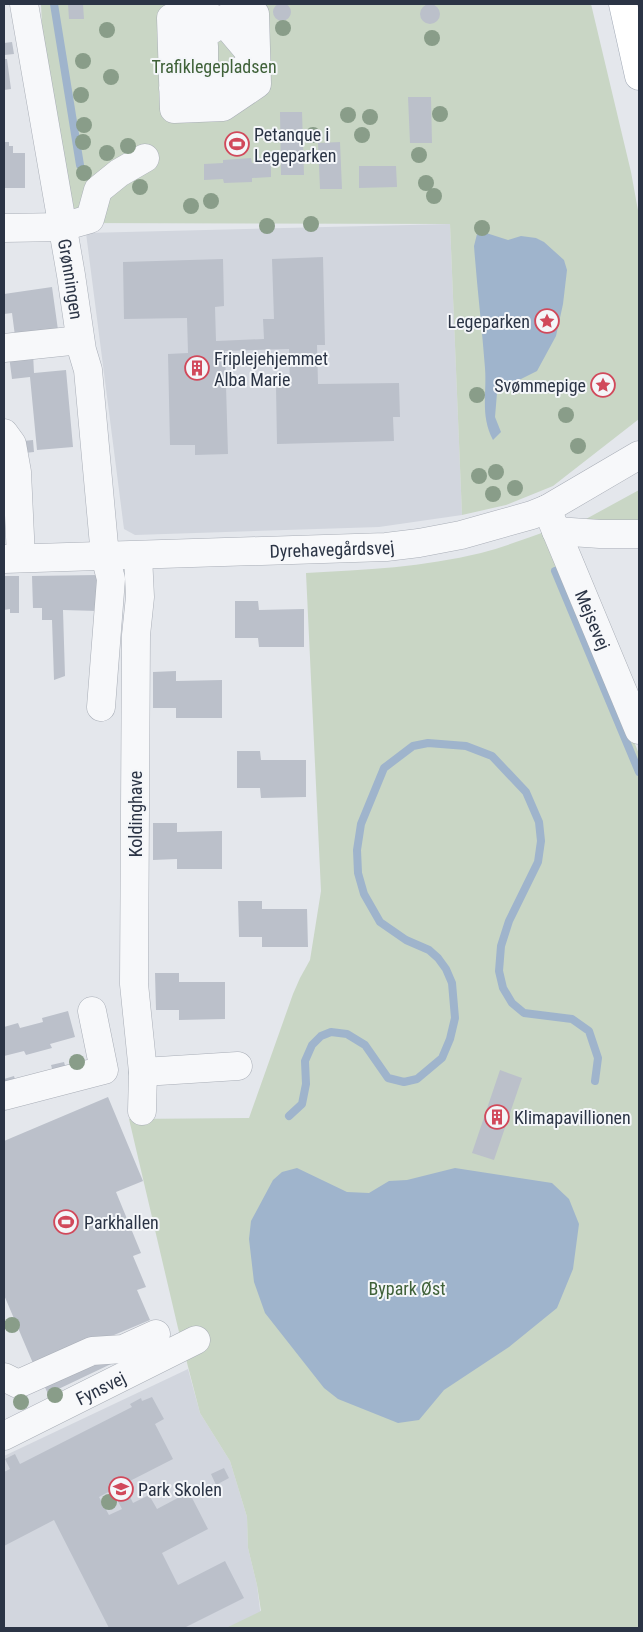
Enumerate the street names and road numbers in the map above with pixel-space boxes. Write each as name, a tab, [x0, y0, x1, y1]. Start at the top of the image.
street label: Grønningen	[54, 237, 88, 321]
street label: Dyrehavegårdsvej	[269, 536, 395, 561]
street label: Mejsevej	[571, 587, 615, 653]
street label: Koldinghave	[125, 771, 146, 857]
street label: Fynsvej	[72, 1366, 129, 1409]

